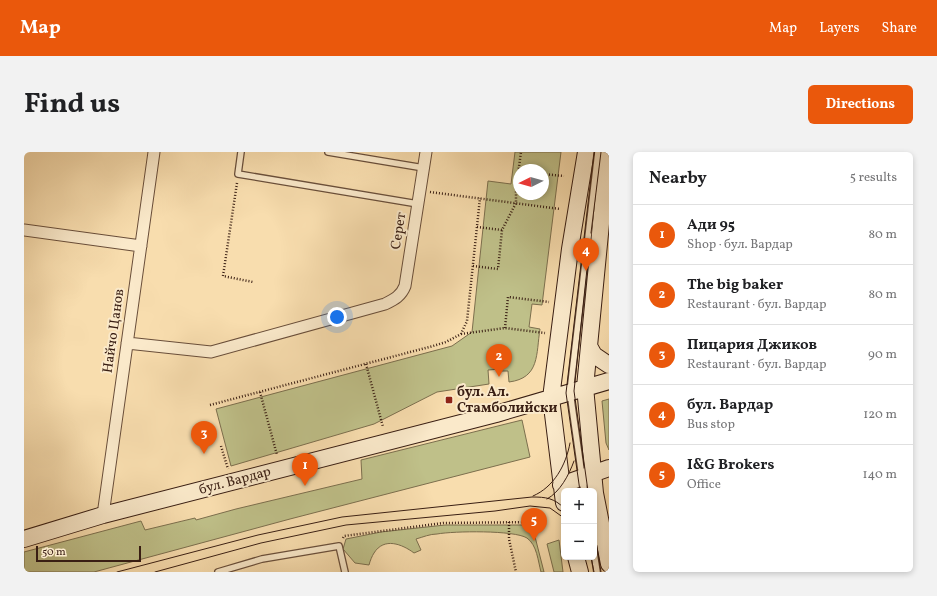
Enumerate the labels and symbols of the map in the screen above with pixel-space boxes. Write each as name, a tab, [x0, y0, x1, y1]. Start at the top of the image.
north arrow	[513, 164, 549, 200]
street label: Серет	[387, 211, 411, 251]
pin: 4	[573, 238, 599, 271]
street label: Найчо Цанов	[99, 288, 129, 374]
your location	[327, 307, 347, 327]
pin: 2	[486, 344, 512, 377]
place label: бул. Ал. Стамболийски	[457, 383, 557, 418]
marker: бул. Ал. Стамболийски	[444, 395, 454, 405]
pin: 3	[191, 421, 217, 454]
pin: 1	[292, 453, 318, 486]
street label: бул. Вардар	[197, 462, 273, 500]
pin: 5	[521, 508, 547, 541]
scale bar	[36, 544, 141, 563]

